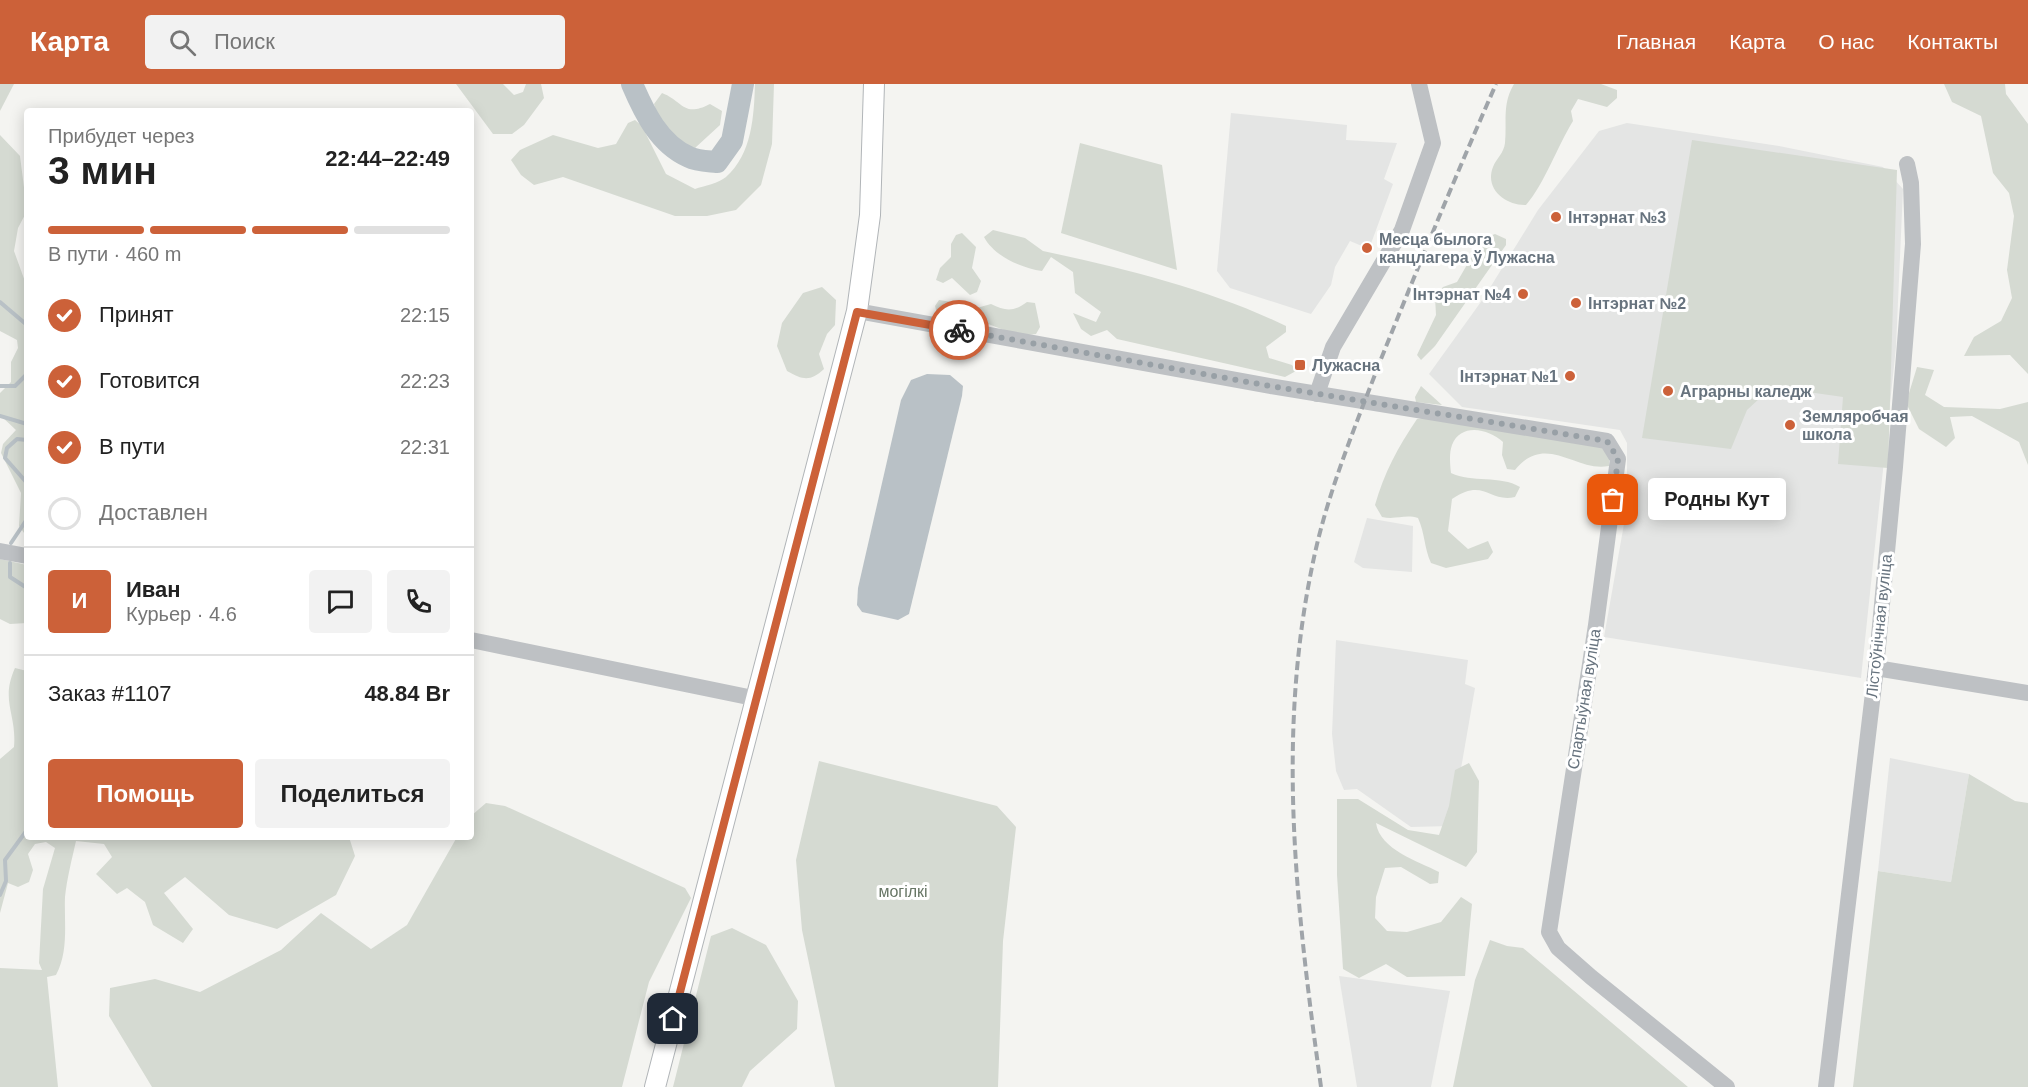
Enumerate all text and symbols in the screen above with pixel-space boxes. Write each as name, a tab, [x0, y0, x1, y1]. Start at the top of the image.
search box	[145, 15, 565, 69]
text: Карта	[30, 26, 109, 57]
icon: search	[166, 26, 199, 59]
text: Поиск	[214, 29, 275, 54]
text: Главная	[1616, 30, 1696, 53]
text: Карта	[1729, 30, 1785, 53]
text: О нас	[1818, 30, 1874, 53]
text: Контакты	[1907, 30, 1998, 53]
text: Прибудет через	[48, 125, 194, 147]
text: 22:44–22:49	[325, 146, 450, 171]
text: 3 мин	[48, 149, 157, 192]
place label: Інтэрнат №3	[1568, 209, 1666, 226]
marker: Інтэрнат №3	[1549, 210, 1563, 224]
place label: Месца былога канцлагера ў Лужасна	[1379, 231, 1555, 266]
marker: Месца былога канцлагера ў Лужасна	[1360, 241, 1374, 255]
text: В пути · 460 m	[48, 243, 181, 265]
place label: Інтэрнат №4	[1413, 286, 1511, 303]
marker: Інтэрнат №4	[1516, 287, 1530, 301]
place label: Інтэрнат №2	[1588, 295, 1686, 312]
marker: Інтэрнат №2	[1569, 296, 1583, 310]
icon: check	[48, 299, 81, 332]
courier	[929, 300, 989, 360]
text: Принят	[99, 302, 173, 327]
text: 22:15	[400, 304, 450, 326]
icon: bike	[943, 314, 976, 347]
place label: Лужасна	[1312, 357, 1380, 374]
marker: Лужасна	[1293, 358, 1307, 372]
icon: check	[48, 365, 81, 398]
text: Готовится	[99, 368, 200, 393]
place label: Інтэрнат №1	[1460, 368, 1558, 385]
marker: Інтэрнат №1	[1563, 369, 1577, 383]
text: 22:23	[400, 370, 450, 392]
place label: Аграрны каледж	[1680, 383, 1812, 400]
marker: Аграрны каледж	[1661, 384, 1675, 398]
place label: Земляробчая школа	[1802, 408, 1909, 443]
marker: Земляробчая школа	[1783, 418, 1797, 432]
icon: check	[48, 431, 81, 464]
text: В пути	[99, 434, 165, 459]
text: 22:31	[400, 436, 450, 458]
pin	[1587, 474, 1638, 525]
callout: Родны Кут	[1649, 479, 1787, 521]
icon: bag	[1596, 483, 1629, 516]
text: Родны Кут	[1664, 488, 1770, 510]
text: Доставлен	[99, 500, 208, 525]
street label: Лістоўнічная вуліца	[1863, 553, 1895, 699]
button: chat	[309, 570, 372, 633]
button: phone	[387, 570, 450, 633]
text: Иван	[126, 577, 181, 602]
text: И	[72, 588, 87, 613]
text: Курьер · 4.6	[126, 603, 237, 625]
street label: Спартыўная вуліца	[1564, 627, 1604, 771]
text: Заказ #1107	[48, 681, 171, 706]
text: 48.84 Br	[364, 681, 450, 706]
button: Помощь	[48, 759, 243, 828]
button: Поделиться	[255, 759, 450, 828]
park label: могілкі	[878, 883, 928, 900]
pin	[647, 993, 698, 1044]
icon: home	[656, 1002, 689, 1035]

